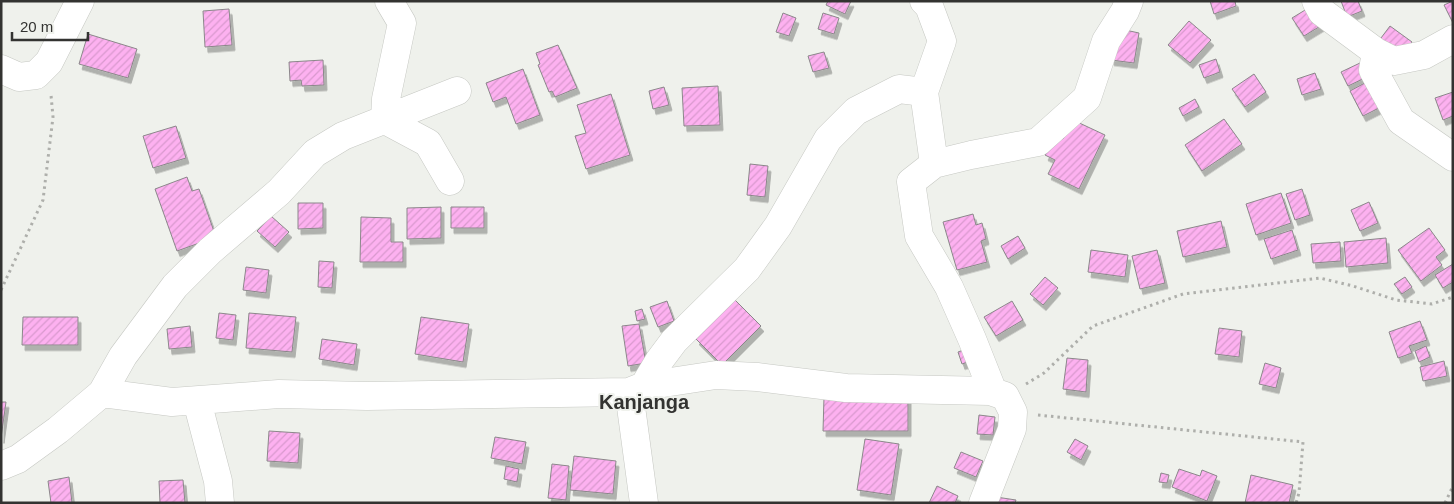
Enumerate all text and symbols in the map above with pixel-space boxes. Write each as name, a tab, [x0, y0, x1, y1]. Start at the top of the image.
scale bar	[12, 10, 89, 42]
text: 20 m	[20, 18, 53, 35]
district label: Kanjanga	[599, 391, 690, 413]

